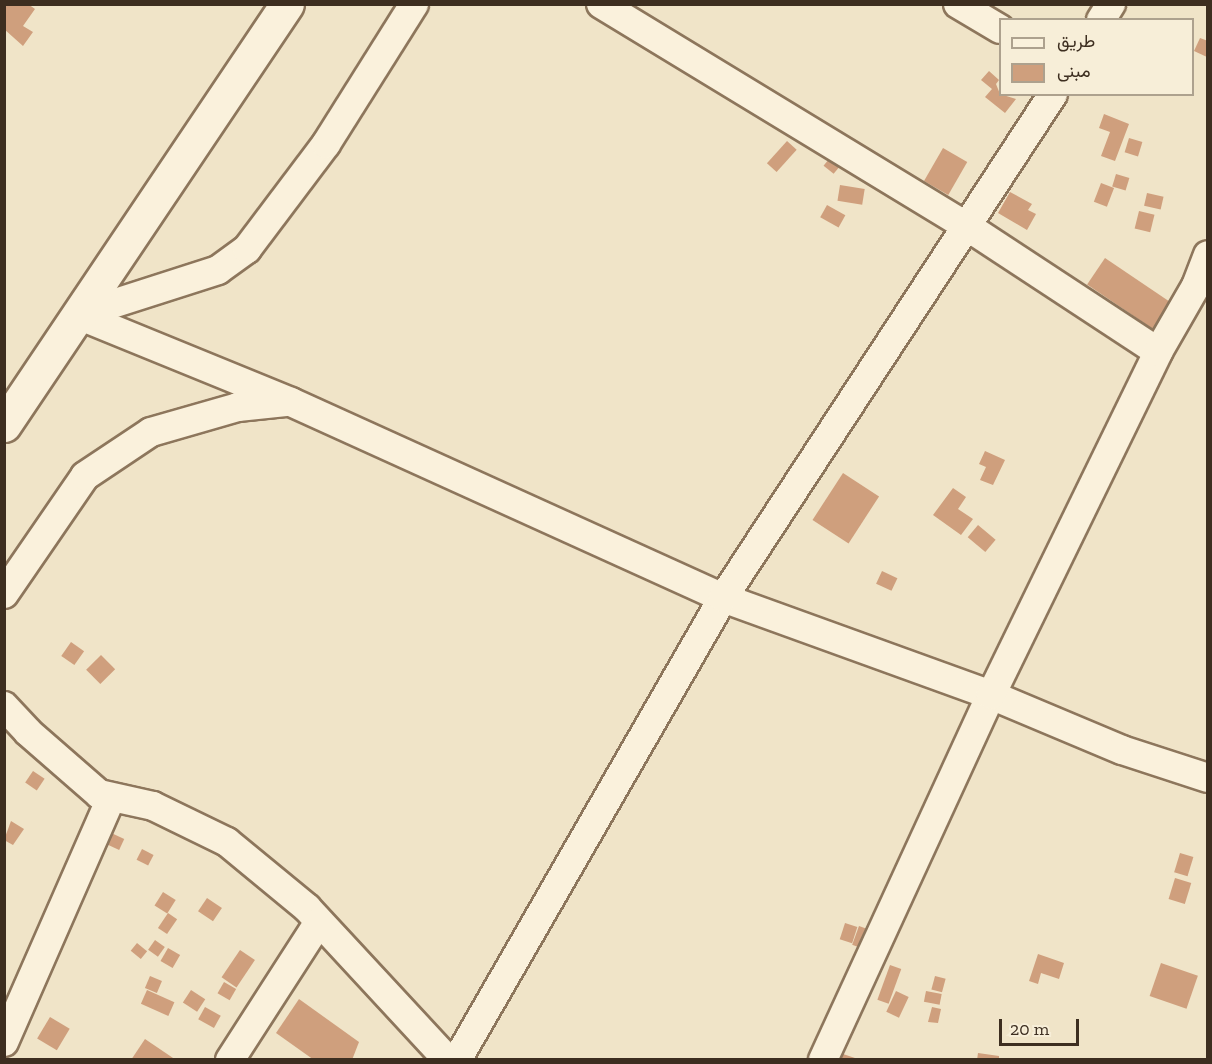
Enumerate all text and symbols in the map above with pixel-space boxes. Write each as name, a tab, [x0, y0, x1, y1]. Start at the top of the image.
legend	[999, 18, 1194, 96]
text: طريق	[1057, 30, 1095, 52]
text: مبنى	[1057, 60, 1091, 82]
scale bar	[1002, 1007, 1082, 1045]
text: 20 m	[1010, 1018, 1049, 1040]

